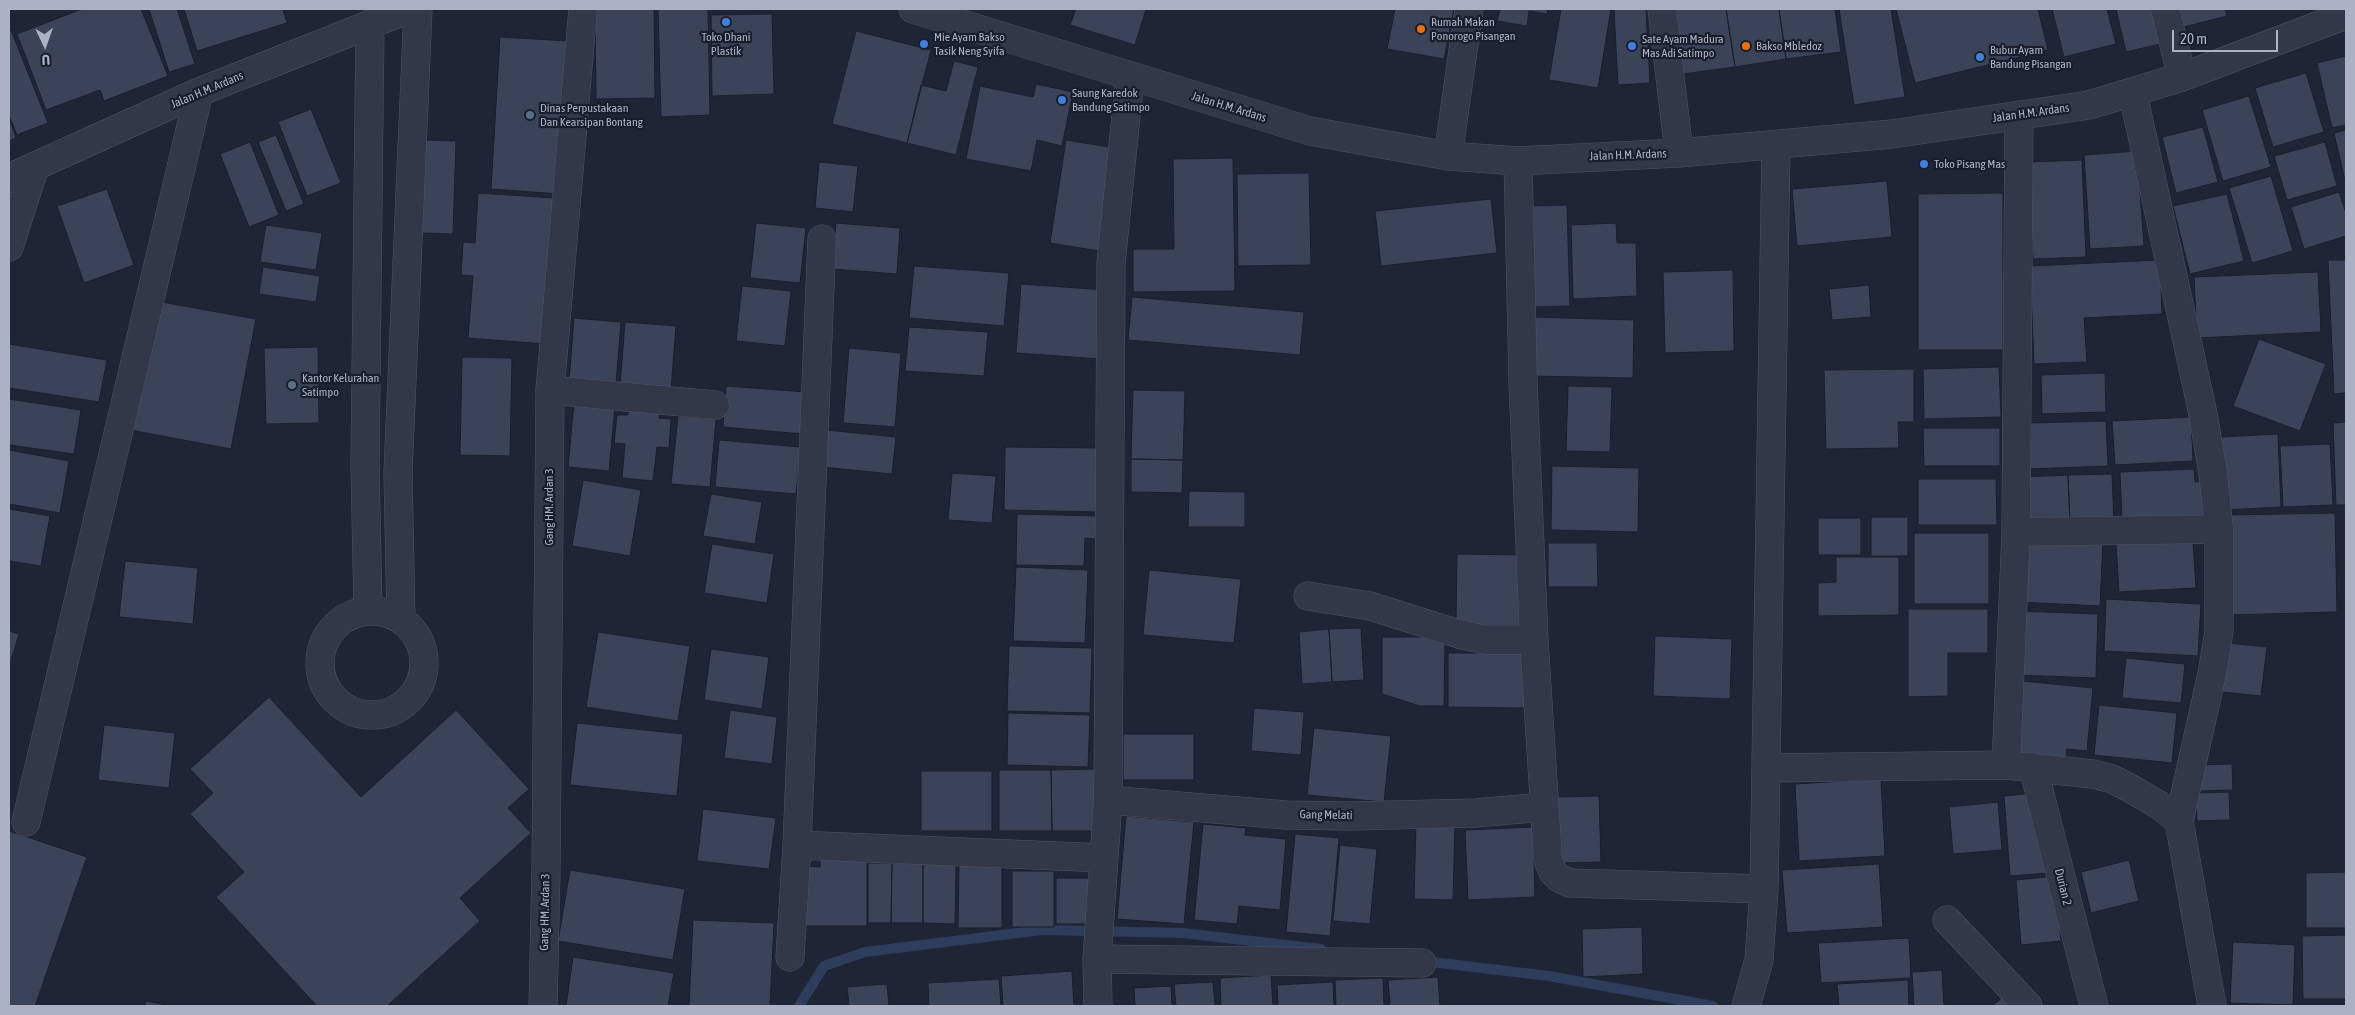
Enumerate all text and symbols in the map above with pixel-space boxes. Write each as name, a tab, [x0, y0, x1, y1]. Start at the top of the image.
place label: Rumah Makan Ponorogo Pisangan	[1431, 15, 1516, 43]
marker: Toko Dhani Plastik	[720, 16, 732, 28]
north arrow	[20, 20, 70, 70]
scale bar	[2175, 20, 2281, 52]
marker: Rumah Makan Ponorogo Pisangan	[1415, 23, 1427, 35]
place label: Toko Dhani Plastik	[701, 30, 751, 58]
place label: Mie Ayam Bakso Tasik Neng Syifa	[934, 30, 1005, 58]
text: 20 m	[2180, 30, 2207, 47]
place label: Sate Ayam Madura Mas Adi Satimpo	[1642, 32, 1724, 60]
marker: Mie Ayam Bakso Tasik Neng Syifa	[918, 38, 930, 50]
place label: Bakso Mbledoz	[1756, 39, 1822, 53]
marker: Sate Ayam Madura Mas Adi Satimpo	[1626, 40, 1638, 52]
marker: Bakso Mbledoz	[1740, 40, 1752, 52]
place label: Bubur Ayam Bandung Pisangan	[1990, 43, 2072, 71]
marker: Bubur Ayam Bandung Pisangan	[1974, 51, 1986, 63]
text: U	[41, 52, 50, 68]
street label: Jalan H.M. Ardans	[169, 68, 245, 112]
place label: Saung Karedok Bandung Satimpo	[1072, 86, 1150, 114]
street label: Jalan H.M. Ardans	[1190, 89, 1268, 125]
marker: Saung Karedok Bandung Satimpo	[1056, 94, 1068, 106]
street label: Jalan H.M. Ardans	[1992, 100, 2070, 126]
place label: Dinas Perpustakaan Dan Kearsipan Bontang	[540, 101, 643, 129]
marker: Dinas Perpustakaan Dan Kearsipan Bontang	[524, 109, 536, 121]
street label: Jalan H.M. Ardans	[1589, 146, 1667, 164]
place label: Toko Pisang Mas	[1934, 157, 2005, 171]
marker: Toko Pisang Mas	[1918, 158, 1930, 170]
place label: Kantor Kelurahan Satimpo	[302, 371, 379, 399]
marker: Kantor Kelurahan Satimpo	[286, 379, 298, 391]
street label: Gang HM. Ardan 3	[542, 468, 556, 546]
street label: Gang Melati	[1299, 807, 1353, 823]
street label: Durian 2	[2051, 867, 2075, 907]
street label: Gang HM. Ardan 3	[537, 873, 553, 951]

